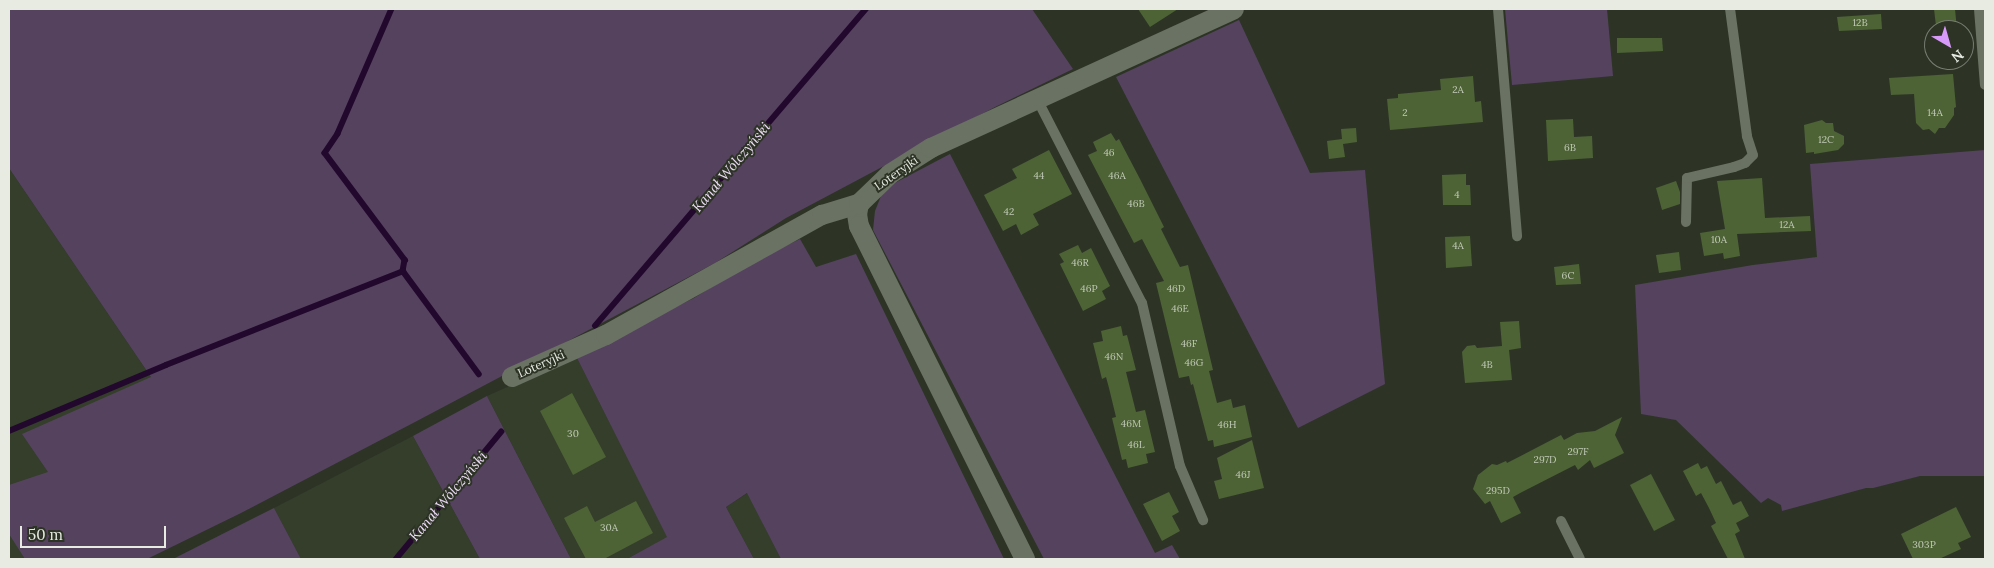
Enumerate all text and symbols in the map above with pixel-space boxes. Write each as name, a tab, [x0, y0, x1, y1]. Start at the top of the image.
house number: 12B	[1852, 17, 1868, 29]
north arrow	[1924, 20, 1974, 70]
text: N	[1948, 46, 1967, 66]
house number: 2A	[1452, 84, 1464, 96]
house number: 2	[1402, 107, 1408, 119]
house number: 14A	[1927, 107, 1943, 119]
water label: Kanał Wólczyński	[689, 119, 773, 215]
house number: 12C	[1818, 134, 1834, 146]
house number: 6B	[1564, 142, 1576, 154]
house number: 46	[1103, 147, 1115, 159]
street label: Loteryjki	[871, 153, 921, 193]
house number: 44	[1034, 170, 1044, 182]
house number: 46A	[1108, 170, 1126, 182]
house number: 4	[1454, 189, 1460, 201]
house number: 46B	[1127, 198, 1145, 210]
house number: 42	[1004, 206, 1014, 218]
house number: 12A	[1779, 219, 1795, 231]
house number: 10A	[1711, 234, 1727, 246]
house number: 4A	[1452, 240, 1464, 252]
house number: 46R	[1071, 257, 1089, 269]
house number: 6C	[1562, 270, 1574, 282]
house number: 46P	[1080, 283, 1098, 295]
house number: 46D	[1167, 283, 1185, 295]
house number: 46E	[1171, 303, 1189, 315]
house number: 46F	[1181, 338, 1197, 350]
street label: Loteryjki	[515, 347, 567, 381]
house number: 46N	[1105, 351, 1123, 363]
house number: 46G	[1185, 357, 1203, 369]
house number: 4B	[1481, 359, 1493, 371]
house number: 46M	[1121, 418, 1141, 430]
house number: 46H	[1218, 419, 1236, 431]
house number: 30	[567, 428, 579, 440]
house number: 46L	[1128, 439, 1144, 451]
house number: 297F	[1568, 446, 1588, 458]
water label: Kanał Wólczyński	[406, 448, 490, 544]
house number: 297D	[1534, 454, 1556, 466]
house number: 46J	[1236, 469, 1250, 481]
house number: 295D	[1486, 485, 1510, 497]
scale bar	[22, 516, 169, 548]
house number: 30A	[600, 522, 618, 534]
text: 50 m	[28, 525, 63, 544]
house number: 303P	[1912, 539, 1936, 551]

